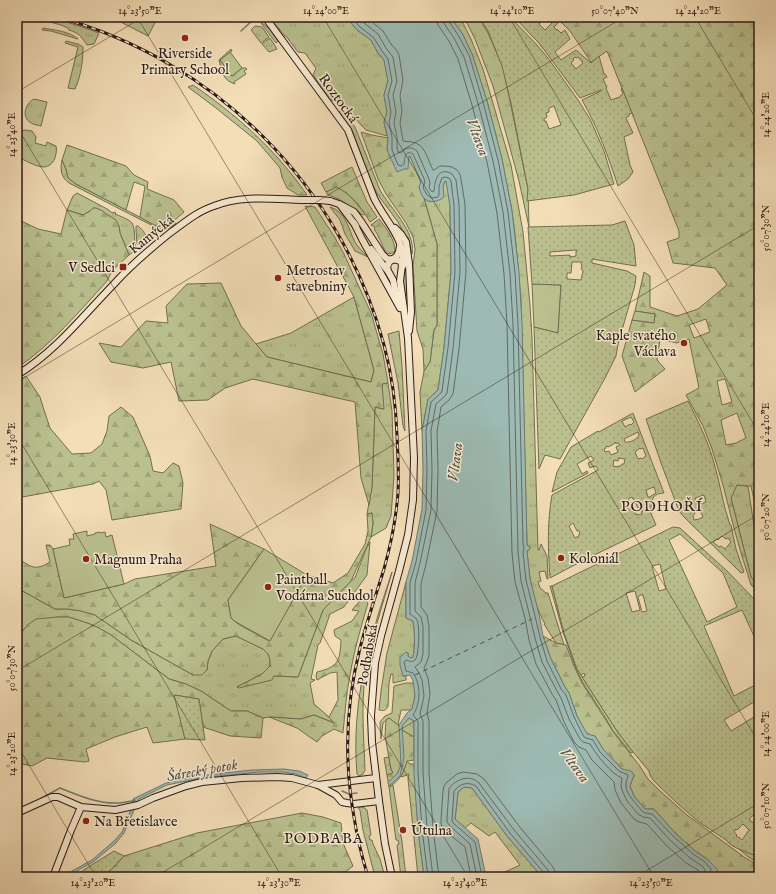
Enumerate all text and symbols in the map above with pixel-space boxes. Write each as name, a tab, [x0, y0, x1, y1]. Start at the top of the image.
text: 14°23'50"E	[118, 5, 162, 18]
text: 14°24'00"E	[303, 5, 349, 18]
text: 14°24'10"E	[490, 5, 534, 18]
text: 50°07'40"N	[591, 5, 639, 18]
text: 14°24'20"E	[675, 5, 721, 18]
marker: Riverside Primary School	[180, 33, 190, 43]
place label: Riverside Primary School	[141, 45, 229, 79]
street label: Roztocká	[314, 70, 363, 127]
text: 14°24'20"E	[760, 92, 773, 138]
text: 14°23'40"E	[6, 113, 19, 157]
water label: Vltava	[462, 116, 493, 159]
text: 50°07'30"N	[760, 205, 773, 251]
street label: Kamýcká	[125, 210, 179, 258]
place label: V Sedlci	[67, 259, 115, 277]
marker: V Sedlci	[118, 262, 128, 272]
place label: Metrostav stavebniny	[286, 262, 347, 296]
marker: Metrostav stavebniny	[273, 273, 283, 283]
place label: Kaple svatého Václava	[596, 327, 677, 361]
marker: Kaple svatého Václava	[679, 338, 689, 348]
text: 14°24'10"E	[760, 403, 773, 447]
text: 14°23'30"E	[6, 422, 19, 466]
water label: Vltava	[444, 441, 467, 483]
text: 50°07'20"N	[760, 493, 773, 541]
district label: PODHOŘÍ	[621, 497, 703, 516]
place label: Koloniál	[569, 550, 619, 568]
place label: Magnum Praha	[94, 551, 183, 569]
marker: Koloniál	[556, 553, 566, 563]
marker: Magnum Praha	[81, 554, 91, 564]
place label: Paintball Vodárna Suchdol	[275, 571, 374, 605]
marker: Paintball Vodárna Suchdol	[263, 582, 273, 592]
street label: Podbabská	[354, 622, 382, 687]
text: 50°07'30"N	[6, 645, 19, 691]
text: 14°24'00"E	[760, 711, 773, 757]
text: 14°23'20"E	[6, 732, 19, 776]
water label: Vltava	[555, 744, 594, 787]
water label: Šárecký potok	[165, 755, 239, 786]
text: 50°07'10"N	[760, 783, 773, 829]
place label: Na Břetislavce	[94, 813, 178, 831]
marker: Na Břetislavce	[81, 816, 91, 826]
place label: Útulna	[411, 821, 453, 840]
marker: Útulna	[398, 825, 408, 835]
district label: PODBABA	[284, 829, 364, 848]
text: 14°23'20"E	[71, 877, 115, 890]
text: 14°23'30"E	[257, 877, 301, 890]
text: 14°23'40"E	[443, 877, 487, 890]
text: 14°23'50"E	[629, 877, 673, 890]

